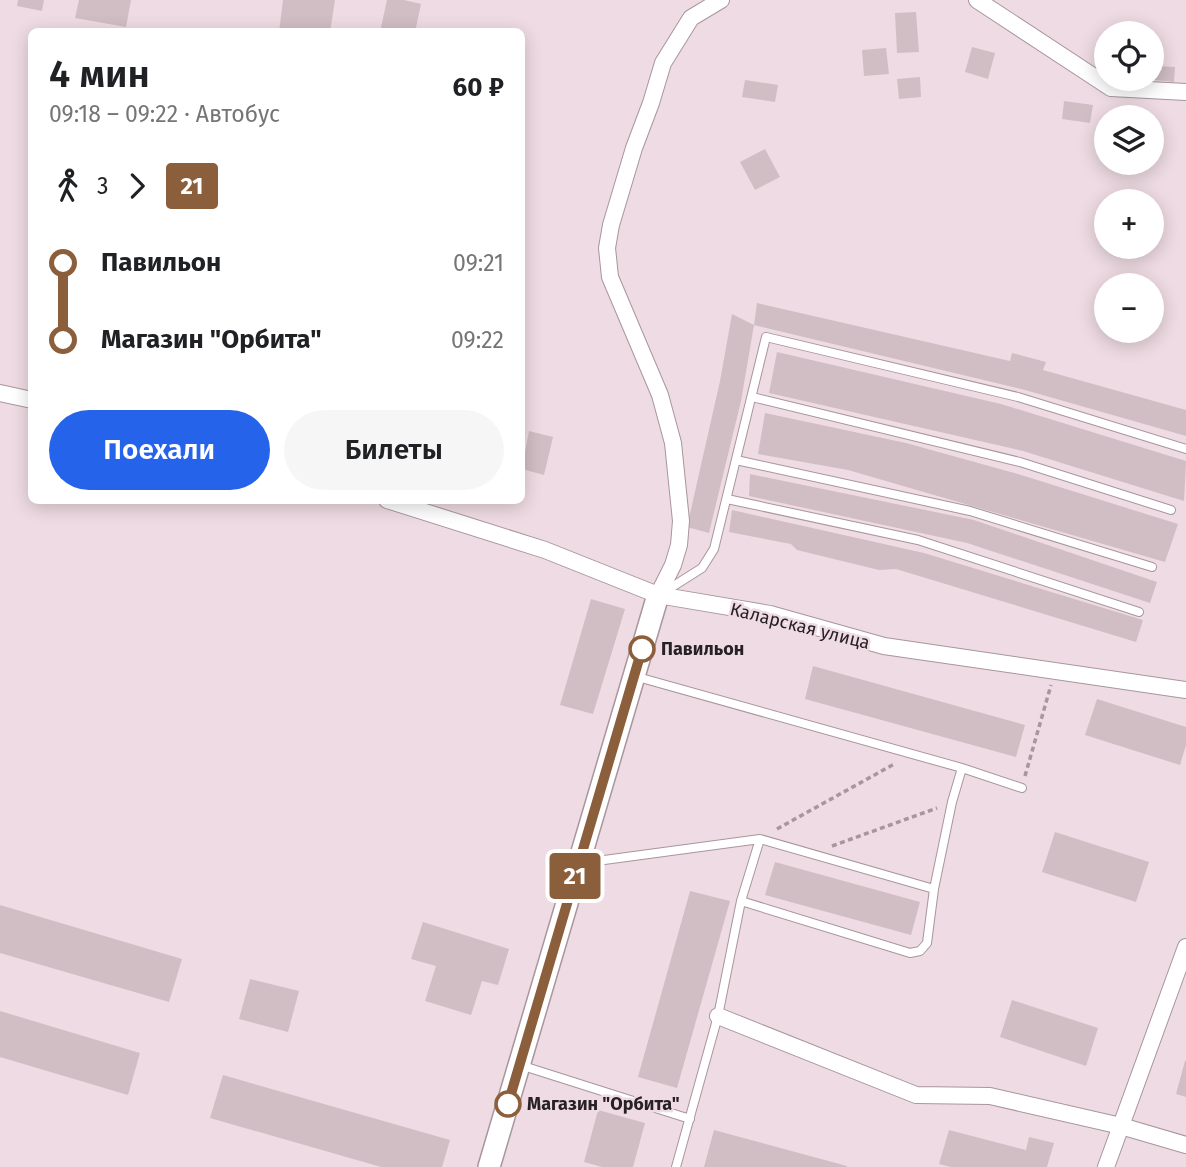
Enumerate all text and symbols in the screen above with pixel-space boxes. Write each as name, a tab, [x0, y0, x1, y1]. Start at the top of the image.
map controls	[1094, 21, 1164, 343]
button: locate	[1094, 21, 1164, 91]
text: 4 мин	[49, 51, 150, 97]
text: 60 ₽	[452, 72, 504, 103]
text: 09:18 – 09:22 · Автобус	[49, 100, 280, 128]
button: layers	[1094, 105, 1164, 175]
icon: walk	[49, 167, 87, 205]
icon: forward	[118, 167, 156, 205]
text: 3	[97, 172, 108, 200]
text: 21	[180, 172, 204, 200]
button: +	[1094, 189, 1164, 259]
text: Павильон	[101, 247, 221, 278]
text: 09:21	[453, 249, 504, 277]
button: −	[1094, 273, 1164, 343]
text: Магазин "Орбита"	[101, 324, 322, 355]
text: 09:22	[451, 326, 504, 354]
button: Поехали	[49, 410, 270, 490]
button: Билеты	[284, 410, 504, 490]
street label: Каларская улица	[728, 598, 872, 654]
marker: Павильон	[629, 636, 655, 662]
place label: Павильон	[661, 638, 744, 660]
line badge: 21	[544, 853, 606, 899]
text: 21	[563, 862, 587, 890]
marker: Магазин "Орбита"	[495, 1091, 521, 1117]
place label: Магазин "Орбита"	[527, 1093, 680, 1115]

